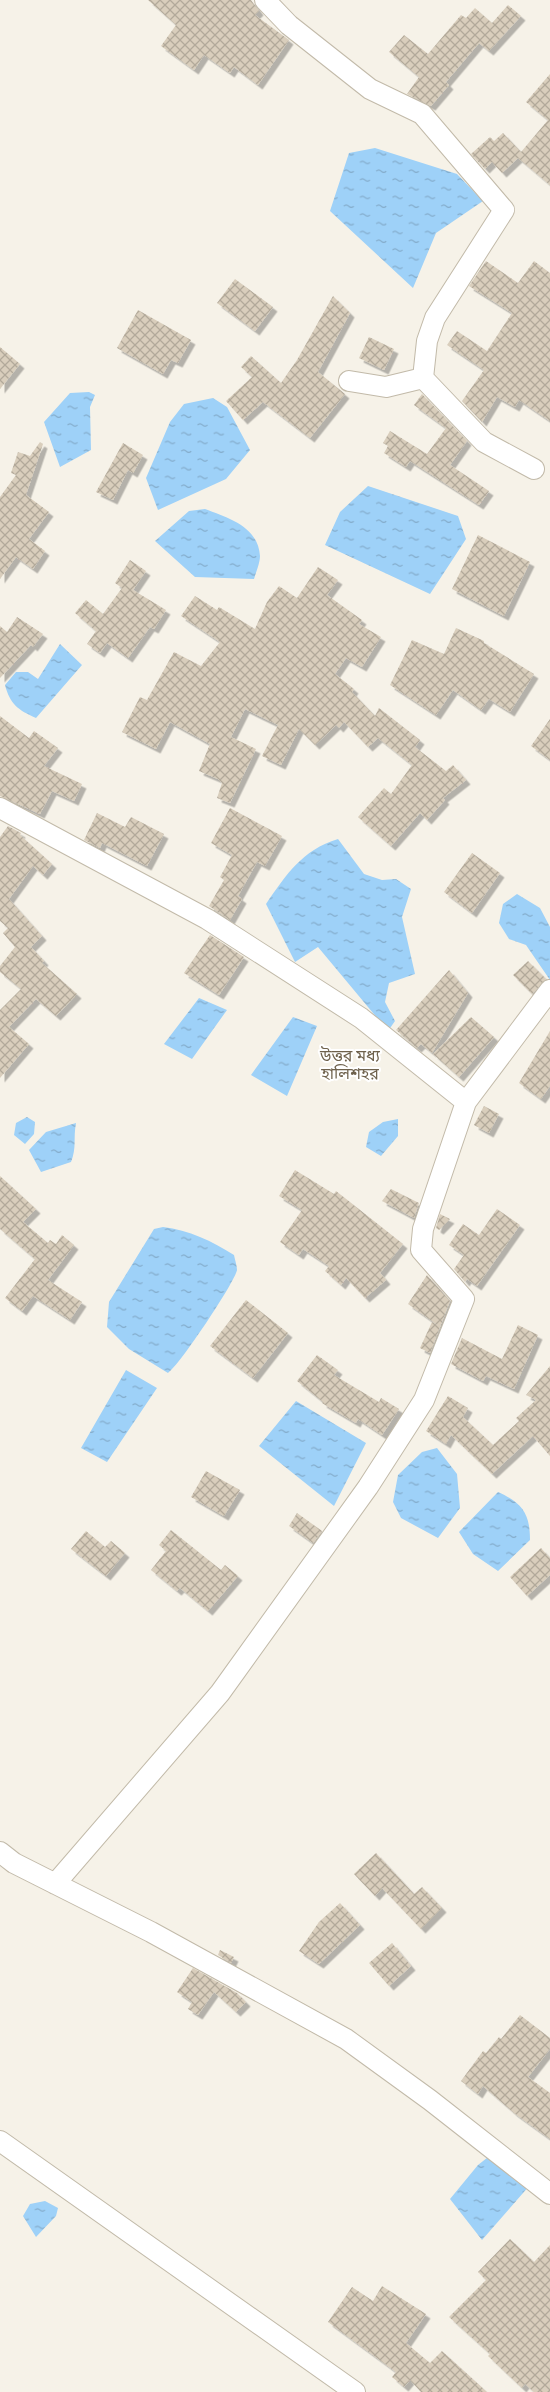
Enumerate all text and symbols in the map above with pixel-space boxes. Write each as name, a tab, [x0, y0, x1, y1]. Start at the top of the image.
district label: উত্তর মধ্য হালিশহর	[319, 1046, 381, 1083]

